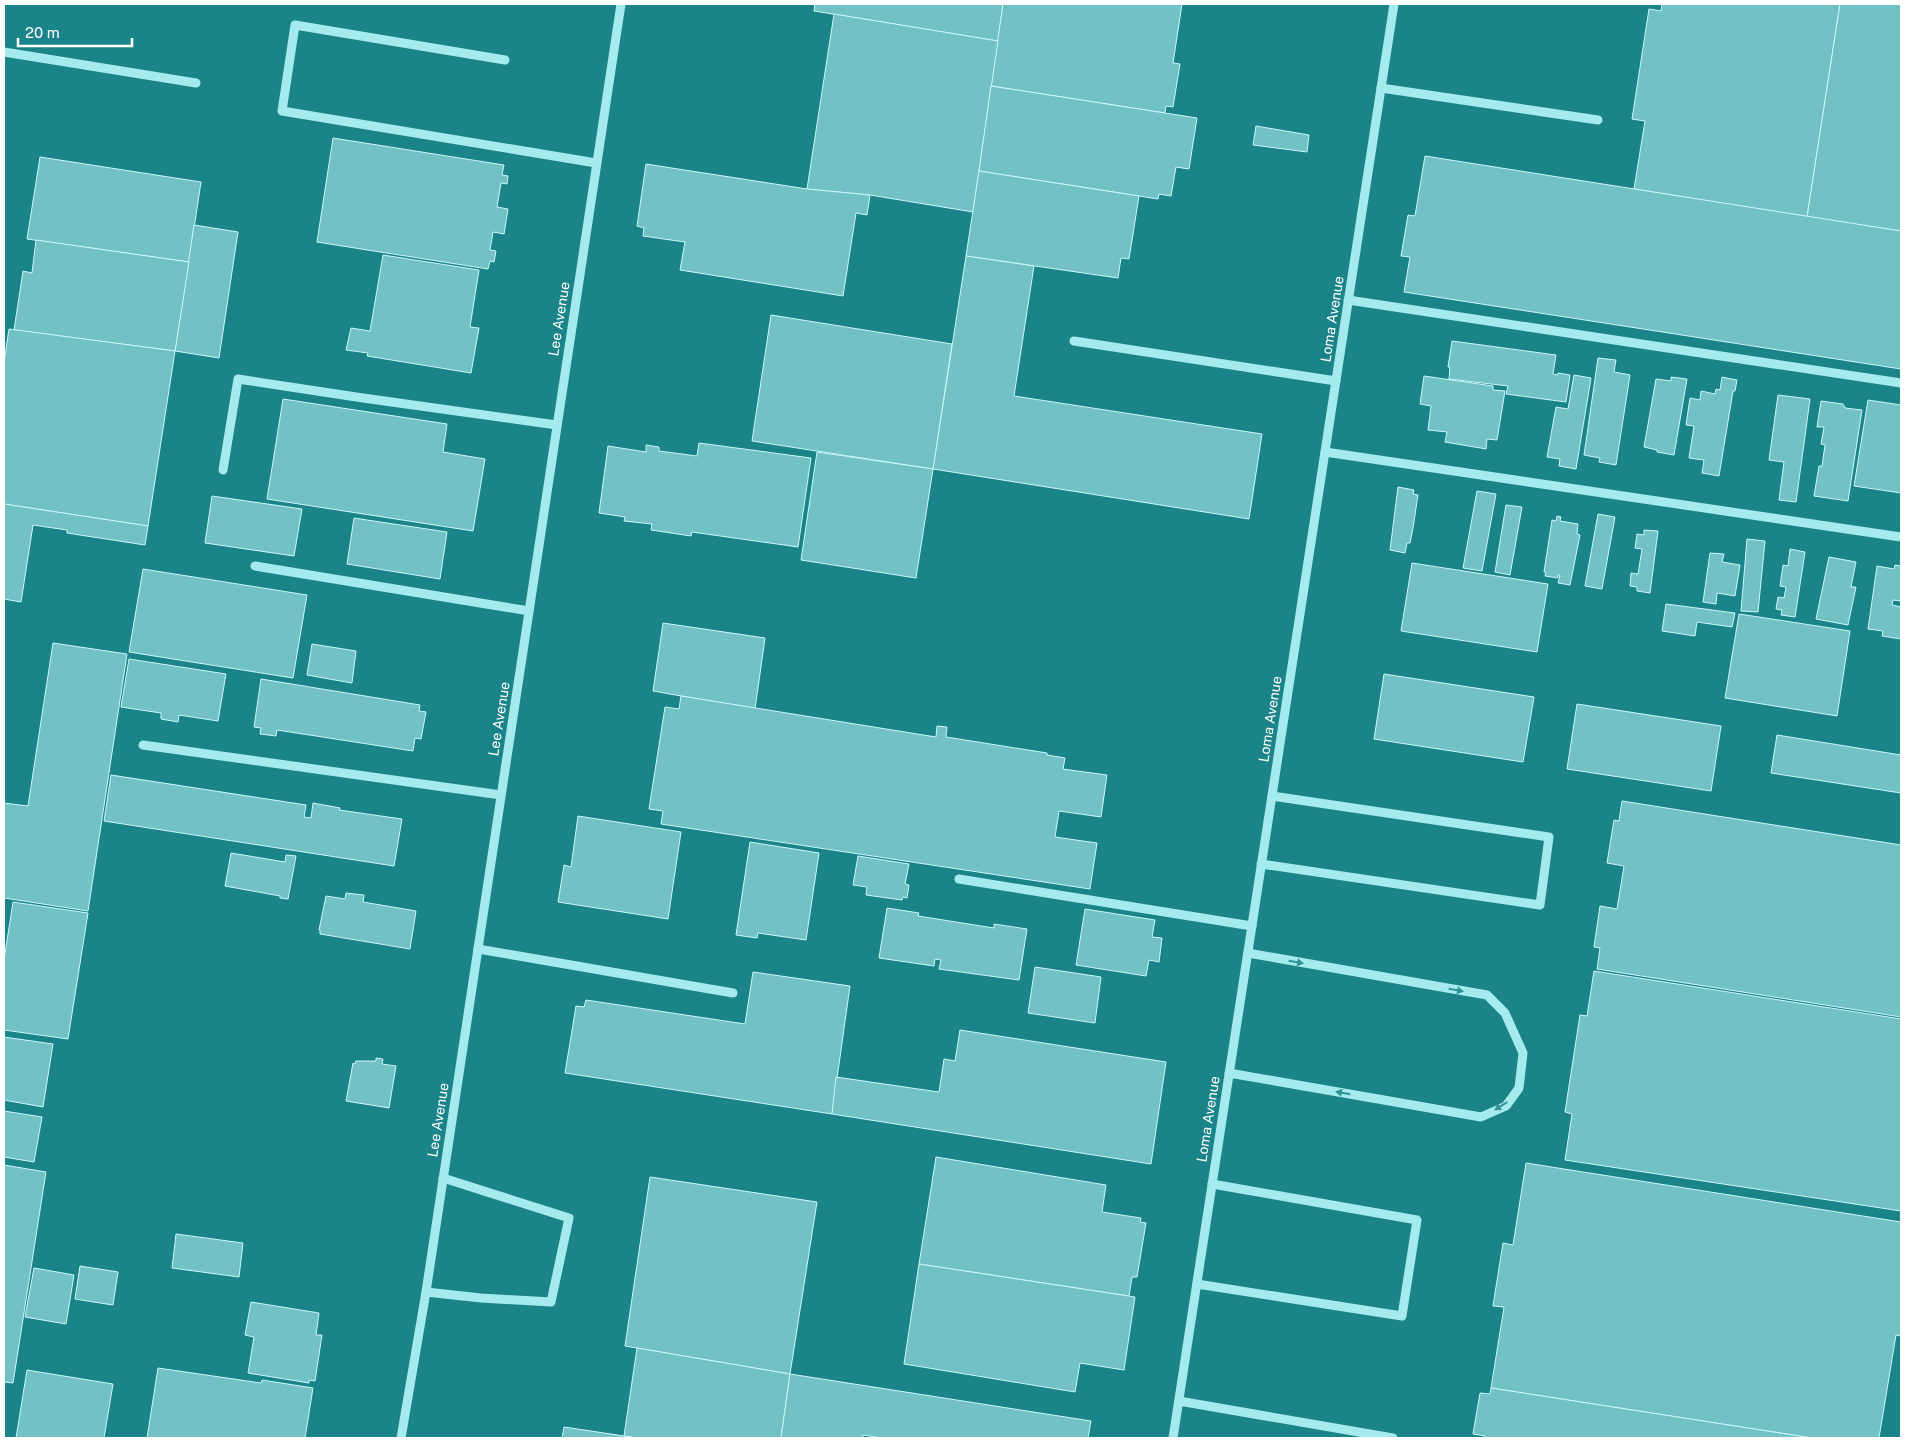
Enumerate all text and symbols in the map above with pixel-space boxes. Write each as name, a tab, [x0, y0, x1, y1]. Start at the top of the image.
scale bar	[18, 15, 131, 47]
text: 20 m	[25, 24, 60, 41]
street label: Loma Avenue	[1317, 275, 1347, 363]
street label: Lee Avenue	[545, 281, 573, 357]
street label: Loma Avenue	[1255, 675, 1285, 763]
street label: Lee Avenue	[485, 681, 513, 757]
one-way arrow	[1288, 958, 1304, 966]
one-way arrow	[1448, 986, 1464, 994]
street label: Loma Avenue	[1193, 1075, 1223, 1163]
street label: Lee Avenue	[424, 1082, 452, 1158]
one-way arrow	[1335, 1088, 1351, 1096]
one-way arrow	[1494, 1102, 1508, 1111]

